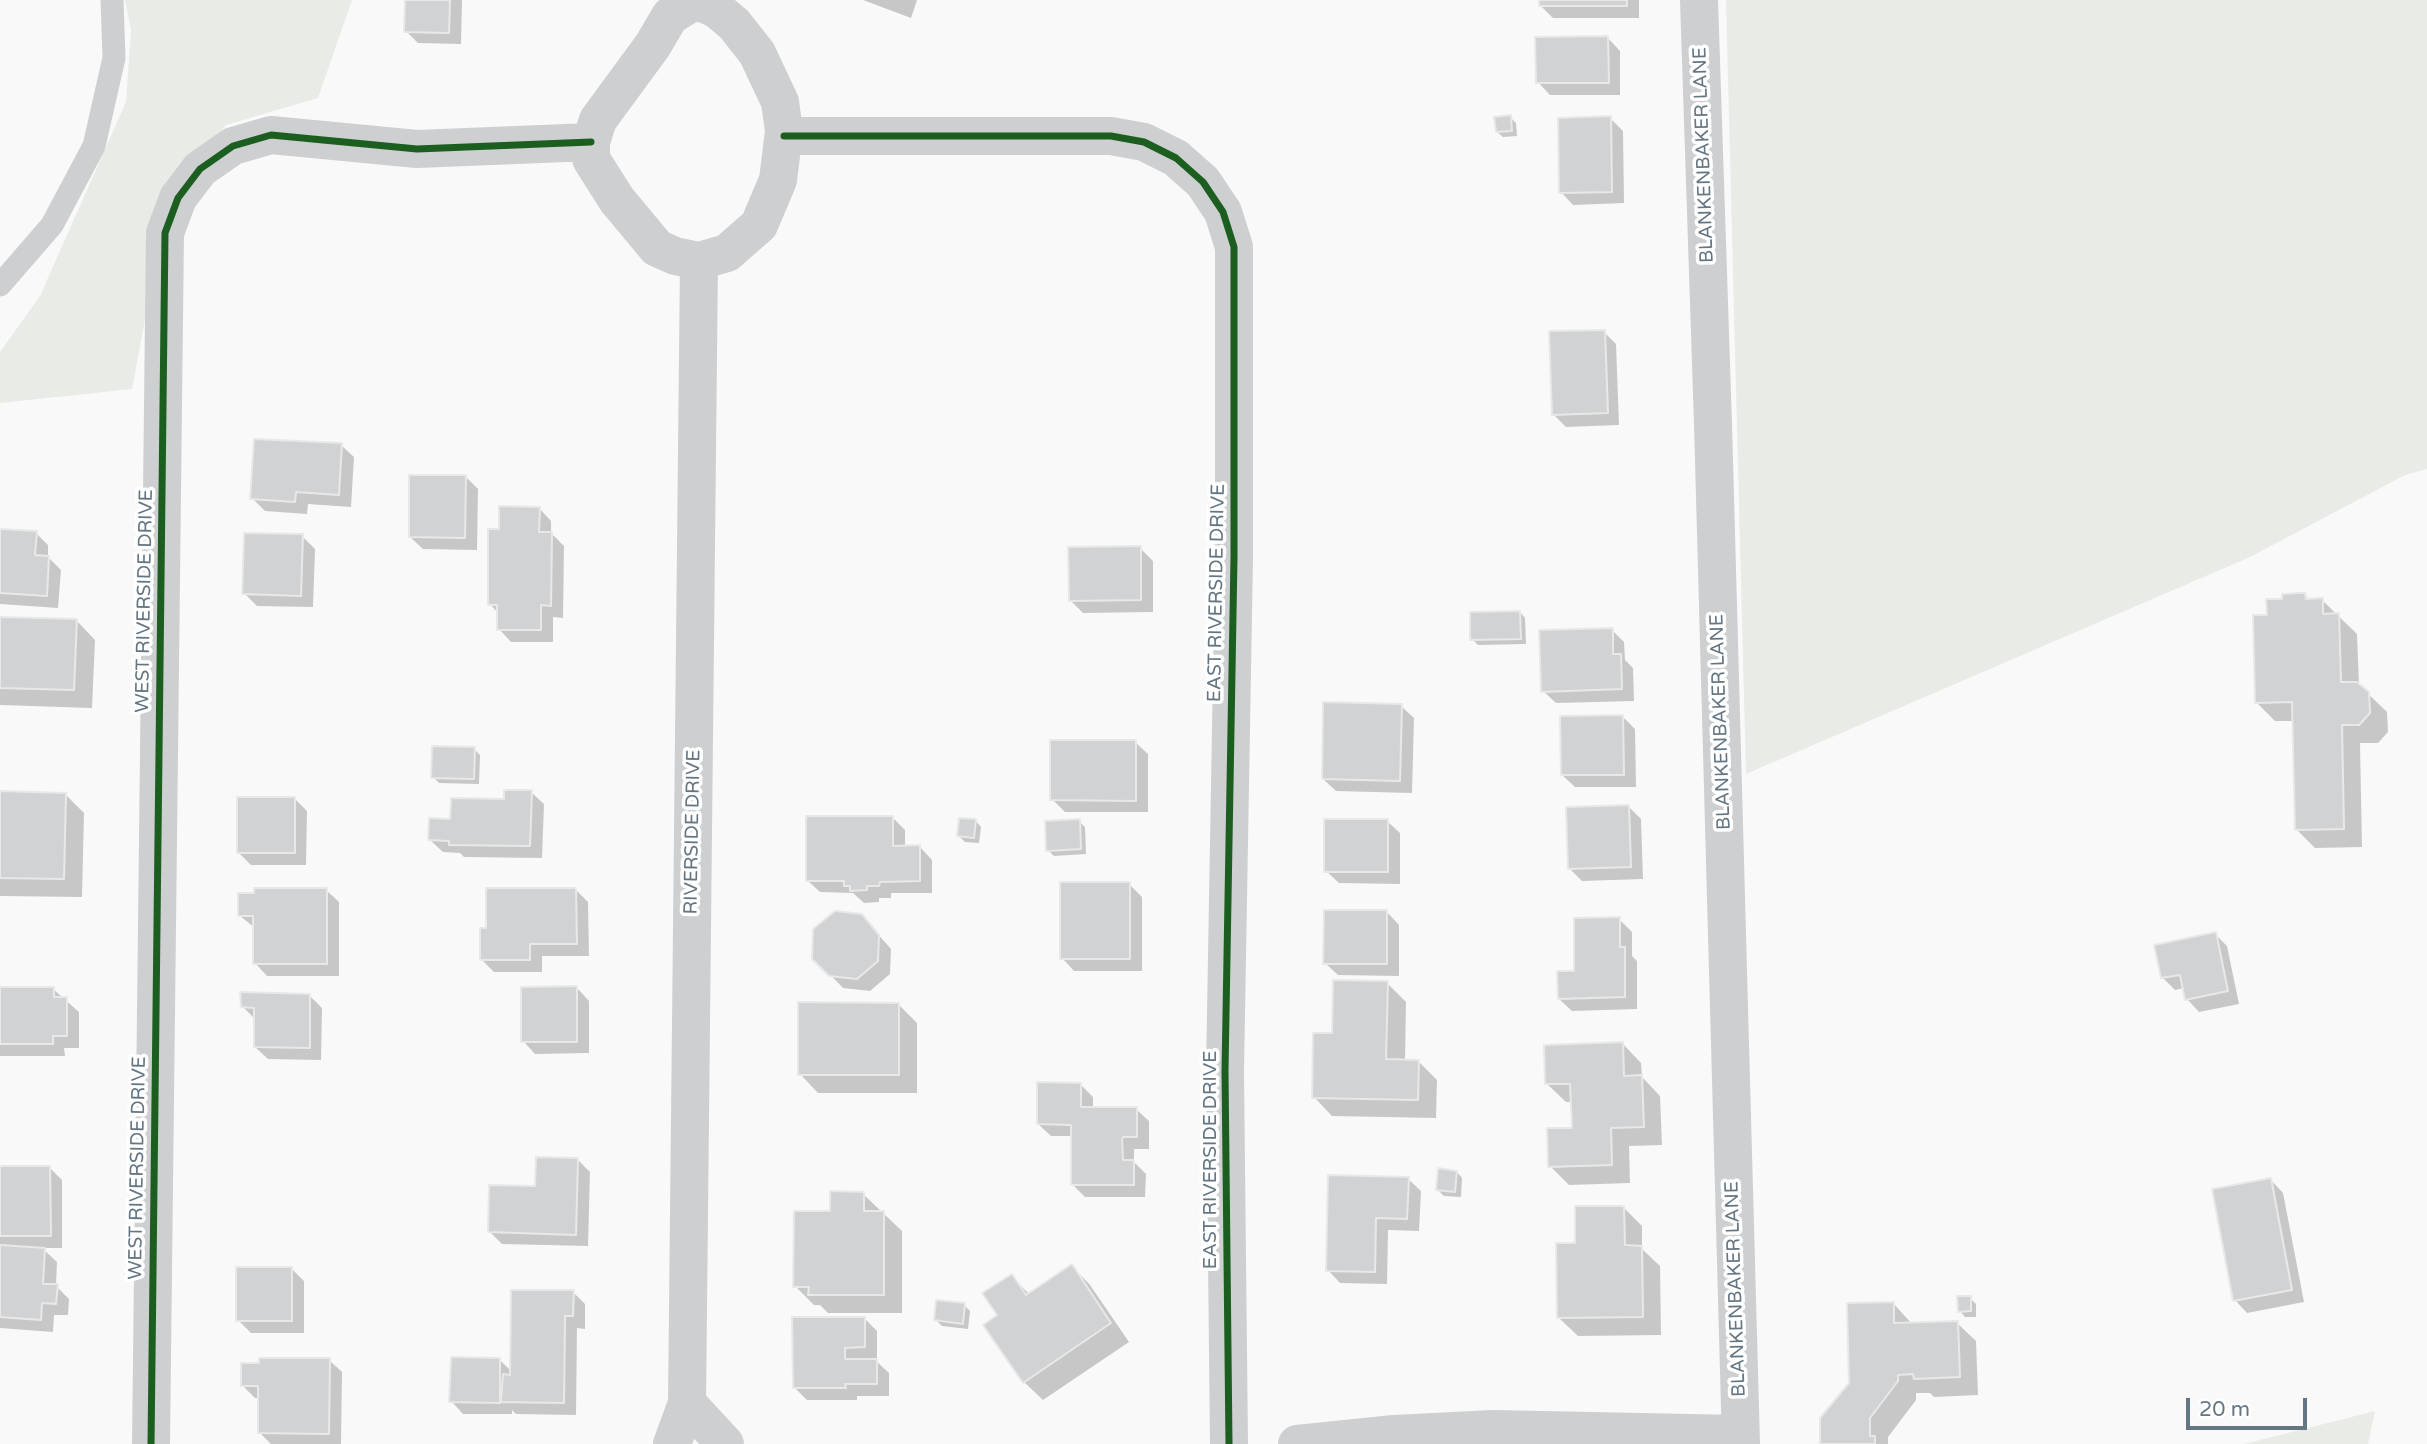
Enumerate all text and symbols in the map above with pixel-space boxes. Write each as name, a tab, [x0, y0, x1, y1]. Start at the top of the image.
street label: BLANKENBAKER LANE	[1689, 47, 1719, 263]
street label: EAST RIVERSIDE DRIVE	[1204, 484, 1230, 702]
street label: WEST RIVERSIDE DRIVE	[132, 489, 158, 713]
street label: BLANKENBAKER LANE	[1706, 614, 1736, 830]
street label: RIVERSIDE DRIVE	[680, 749, 706, 915]
street label: EAST RIVERSIDE DRIVE	[1200, 1051, 1222, 1269]
street label: WEST RIVERSIDE DRIVE	[125, 1056, 151, 1280]
street label: BLANKENBAKER LANE	[1721, 1181, 1751, 1397]
scale bar	[2189, 1384, 2310, 1428]
text: 20 m	[2199, 1397, 2250, 1422]

